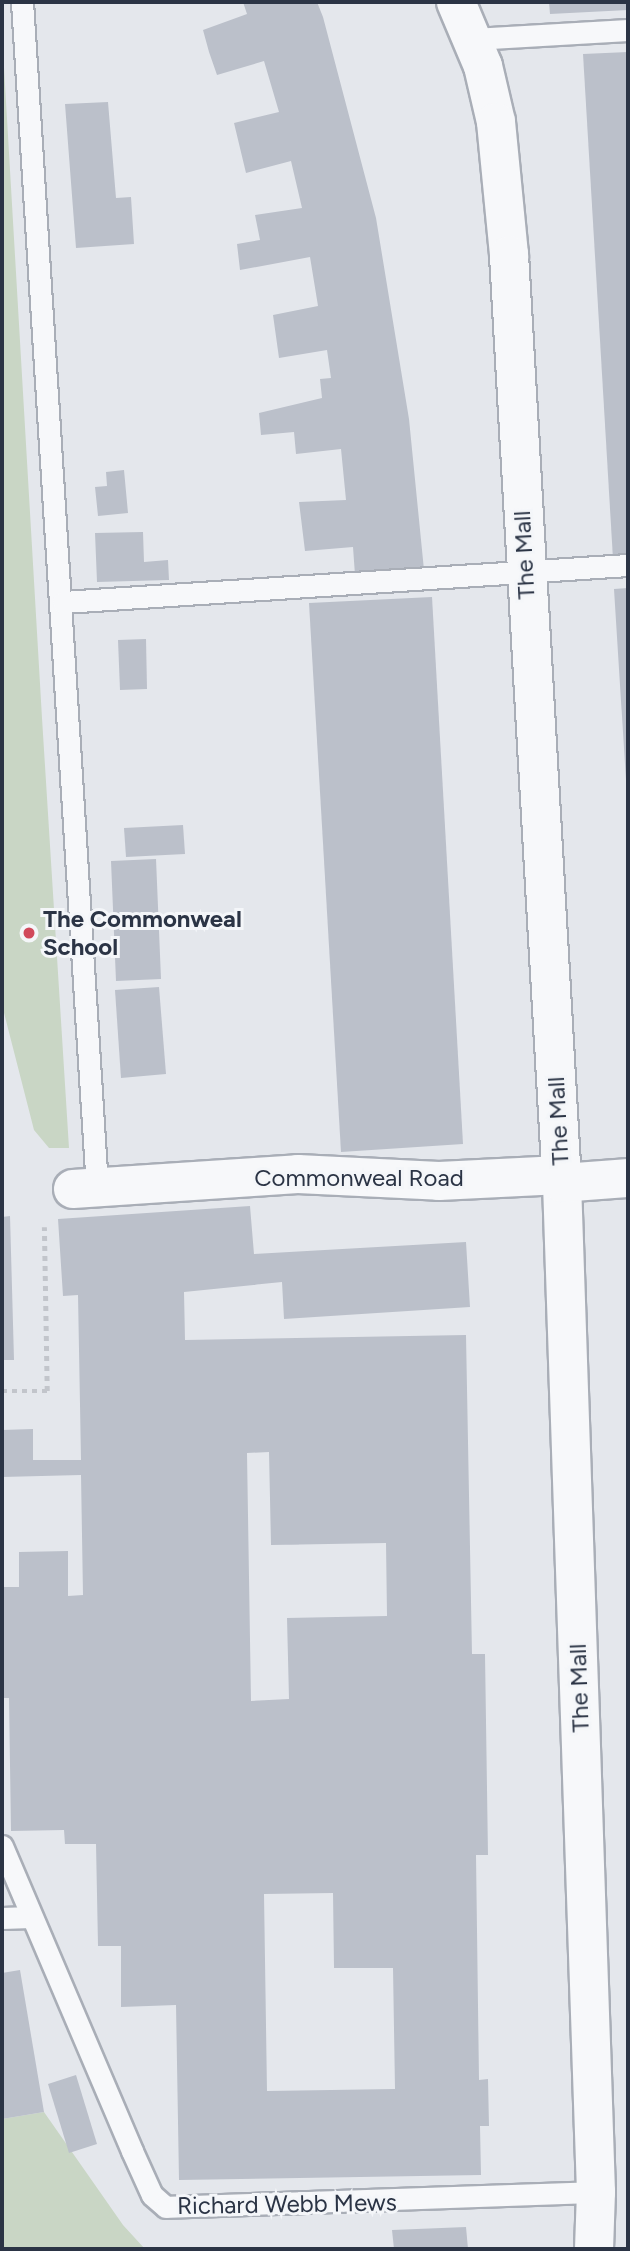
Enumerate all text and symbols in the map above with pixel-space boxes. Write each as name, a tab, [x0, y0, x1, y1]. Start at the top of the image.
street label: The Mall	[507, 510, 541, 600]
place label: The Commonweal School	[43, 905, 242, 961]
marker: The Commonweal School	[21, 925, 37, 941]
street label: The Mall	[541, 1076, 575, 1166]
street label: Commonweal Road	[254, 1164, 464, 1192]
street label: The Mall	[563, 1643, 595, 1733]
street label: Richard Webb Mews	[177, 2188, 397, 2220]

